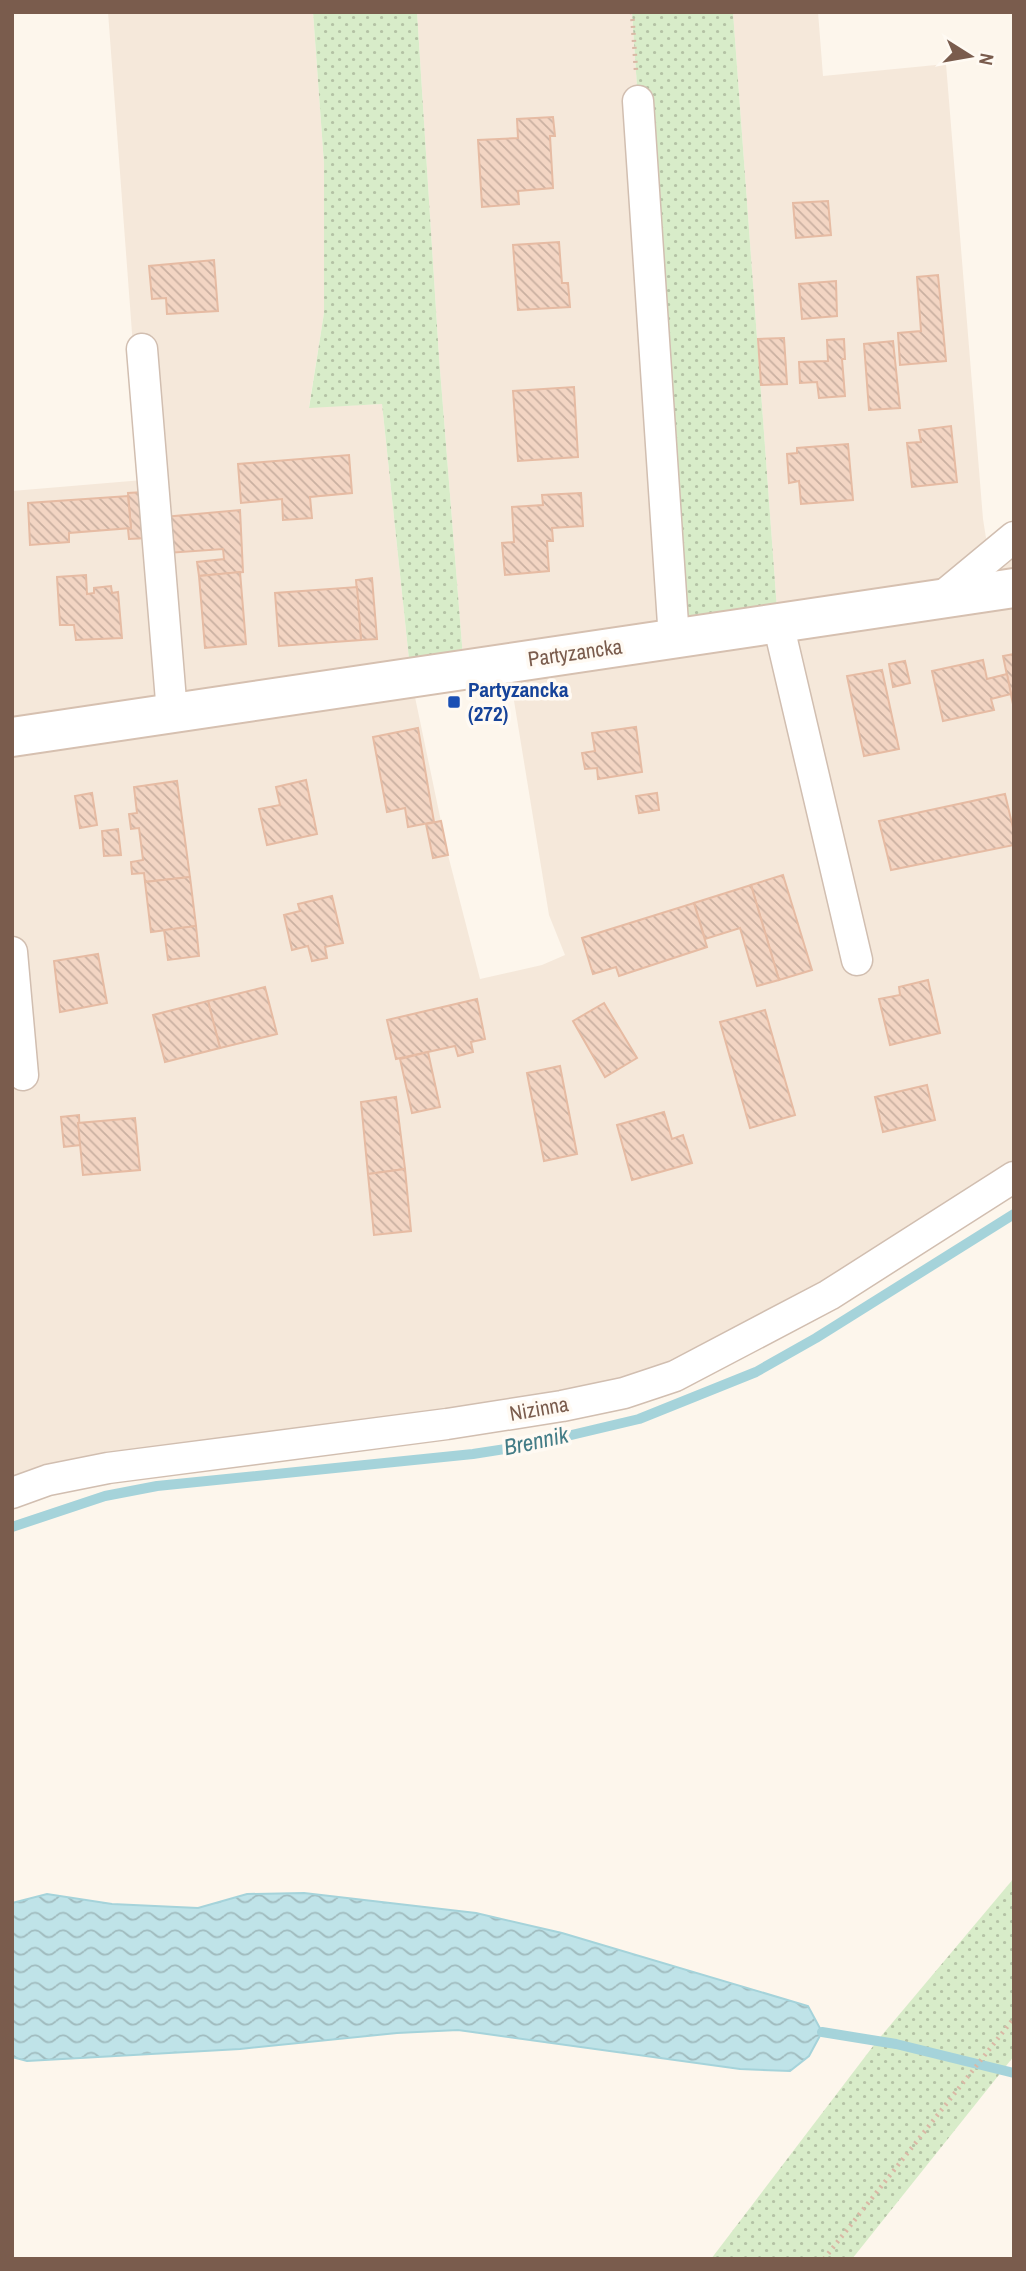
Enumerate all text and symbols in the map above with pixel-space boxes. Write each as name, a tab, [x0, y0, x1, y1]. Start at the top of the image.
north arrow	[935, 21, 1005, 91]
text: N	[973, 51, 1001, 67]
street label: Partyzancka	[526, 631, 624, 673]
place label: Partyzancka (272)	[468, 675, 569, 728]
marker: Partyzancka (272)	[446, 694, 462, 710]
street label: Nizinna	[507, 1389, 571, 1428]
water label: Brennik	[501, 1418, 572, 1462]

